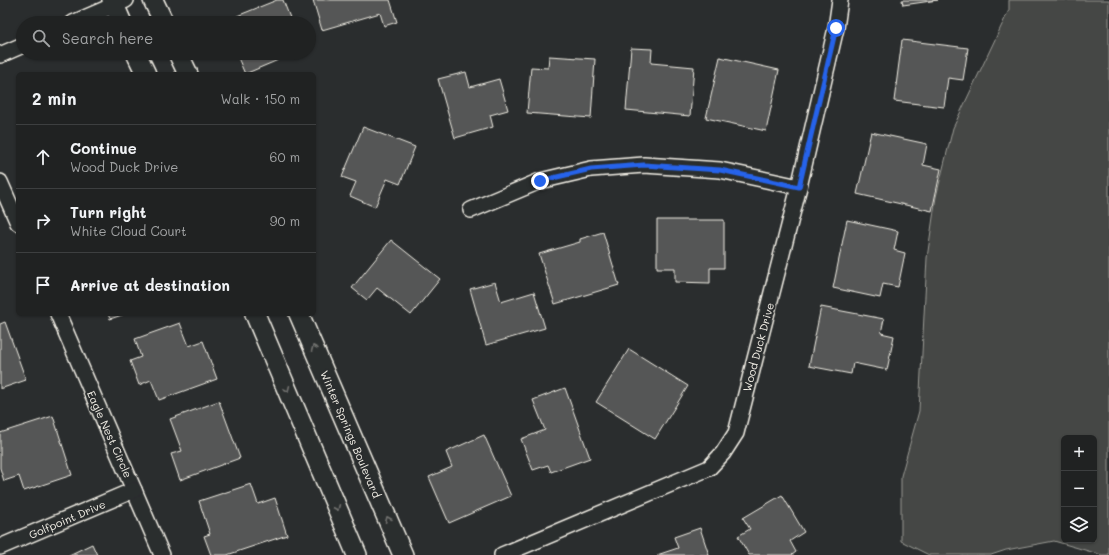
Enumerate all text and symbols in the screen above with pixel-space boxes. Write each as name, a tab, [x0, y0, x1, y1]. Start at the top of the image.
search box	[16, 16, 316, 60]
route start	[827, 19, 845, 37]
icon: search	[30, 27, 52, 49]
text: Search here	[62, 28, 153, 48]
text: 2 min	[32, 87, 77, 109]
text: Walk · 150 m	[220, 90, 300, 107]
text: Continue	[70, 138, 137, 158]
icon: ahead	[32, 146, 54, 168]
text: 60 m	[270, 148, 300, 165]
text: Wood Duck Drive	[70, 158, 178, 175]
route end	[531, 172, 549, 190]
text: Turn right	[70, 202, 147, 222]
icon: right	[32, 210, 54, 232]
text: 90 m	[270, 212, 300, 229]
text: White Cloud Court	[70, 222, 187, 239]
icon: arrive	[32, 274, 54, 296]
text: Arrive at destination	[70, 275, 230, 295]
street label: Wood Duck Drive	[739, 301, 777, 393]
one-way arrow	[311, 345, 319, 353]
street label: Winter Springs Boulevard	[317, 368, 385, 500]
one-way arrow	[282, 385, 290, 392]
street label: Eagle Nest Circle	[84, 388, 136, 480]
map controls	[1061, 435, 1097, 543]
button: +	[1061, 435, 1097, 471]
button: −	[1061, 471, 1097, 507]
street label: Golfpoint Drive	[26, 496, 108, 542]
one-way arrow	[333, 505, 341, 512]
button: layers	[1061, 507, 1097, 543]
one-way arrow	[385, 516, 393, 524]

